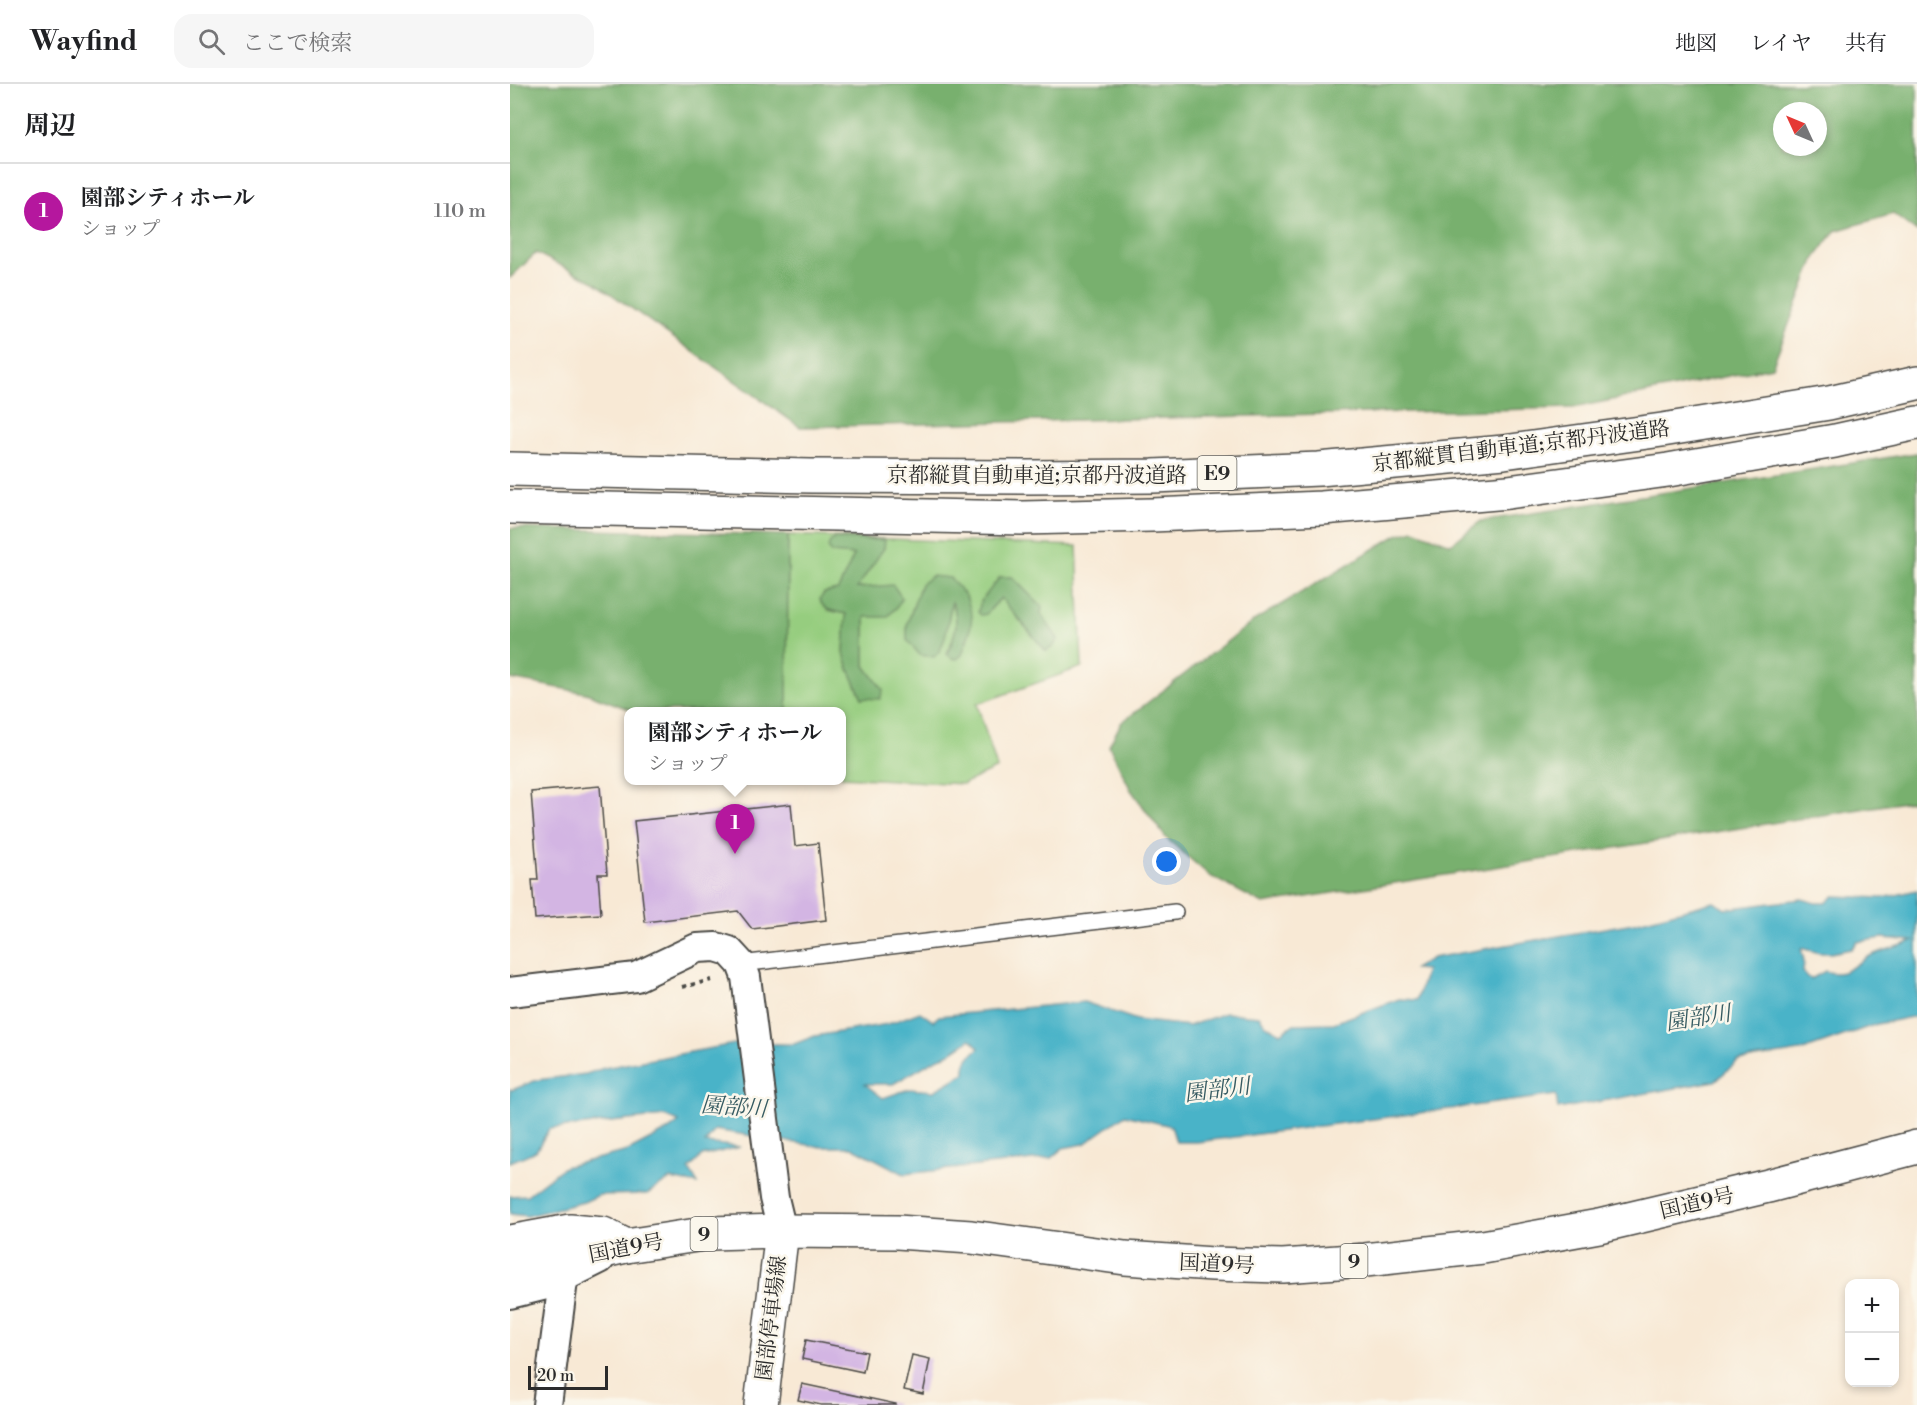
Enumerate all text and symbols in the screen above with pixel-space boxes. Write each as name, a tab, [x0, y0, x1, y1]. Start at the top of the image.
search box	[174, 14, 594, 68]
text: Wayfind	[30, 24, 138, 59]
icon: search	[195, 25, 228, 58]
text: ここで検索	[243, 30, 353, 57]
text: 地図	[1675, 31, 1717, 57]
text: レイヤ	[1750, 31, 1812, 57]
text: 共有	[1845, 31, 1887, 57]
north arrow	[1773, 102, 1827, 156]
text: 周辺	[24, 110, 76, 142]
text: 園部シティホール	[81, 185, 255, 212]
text: 1	[39, 199, 48, 224]
text: 110 m	[434, 199, 486, 224]
text: ショップ	[81, 217, 161, 242]
street label: 京都縦貫自動車道;京都丹波道路	[1371, 416, 1672, 478]
road number: E9	[1198, 456, 1236, 490]
street label: 京都縦貫自動車道;京都丹波道路	[887, 463, 1187, 489]
popup	[624, 707, 846, 785]
text: 園部シティホール	[648, 720, 822, 747]
text: ショップ	[648, 752, 728, 777]
pin: 1	[716, 804, 754, 854]
your location	[1152, 847, 1181, 876]
water label: 園部川	[1664, 1000, 1735, 1037]
water label: 園部川	[1183, 1073, 1254, 1108]
water label: 園部川	[700, 1092, 770, 1123]
street label: 国道9号	[1657, 1183, 1737, 1225]
road number: 9	[690, 1217, 718, 1251]
street label: 国道9号	[587, 1229, 666, 1269]
road number: 9	[1340, 1244, 1368, 1278]
street label: 国道9号	[1178, 1250, 1255, 1280]
street label: 園部停車場線	[751, 1254, 793, 1382]
map controls	[1845, 1279, 1899, 1387]
button: +	[1845, 1279, 1899, 1333]
button: −	[1845, 1333, 1899, 1387]
scale bar	[528, 1363, 608, 1390]
text: 20 m	[537, 1366, 574, 1386]

